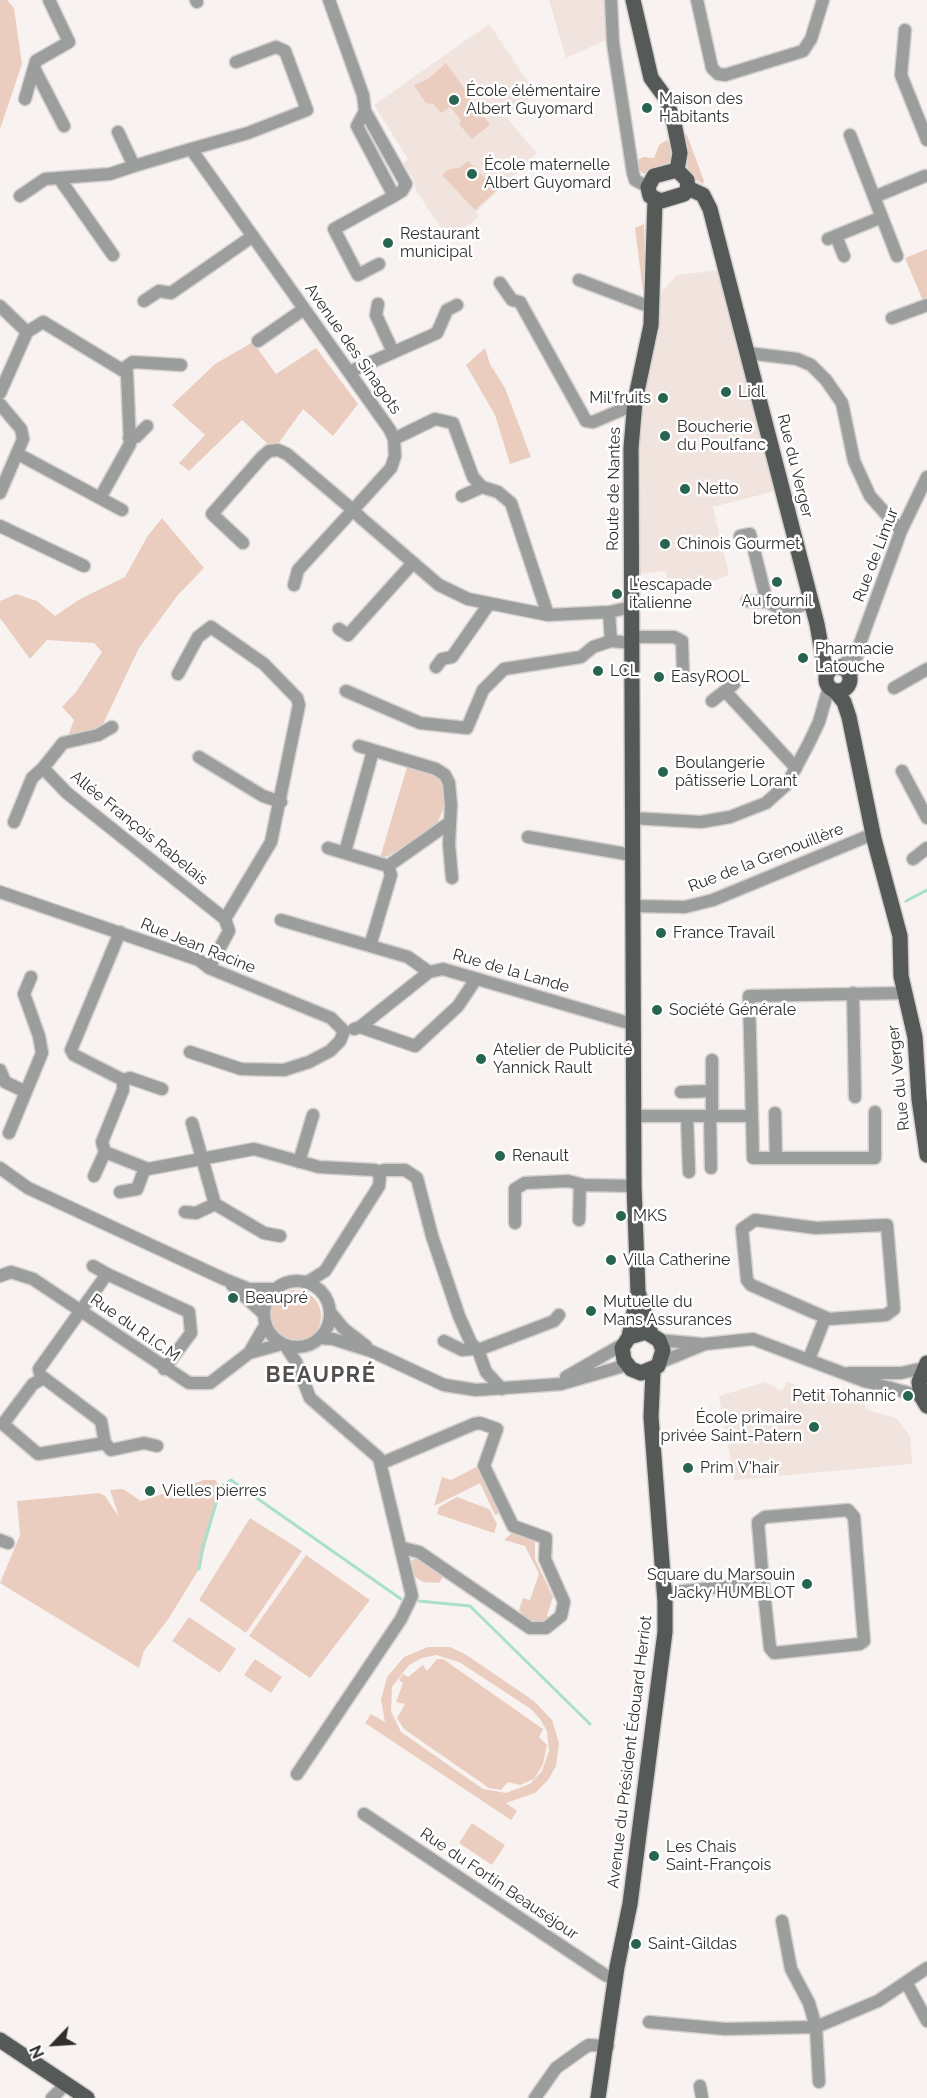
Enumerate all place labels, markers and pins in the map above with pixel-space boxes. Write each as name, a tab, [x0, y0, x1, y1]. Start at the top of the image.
place label: École élémentaire Albert Guyomard	[466, 81, 600, 119]
place label: Maison des Habitants	[659, 89, 743, 127]
marker: École élémentaire Albert Guyomard	[447, 93, 461, 107]
marker: Maison des Habitants	[640, 101, 654, 115]
place label: École maternelle Albert Guyomard	[484, 155, 611, 193]
marker: École maternelle Albert Guyomard	[465, 167, 479, 181]
place label: Restaurant municipal	[400, 224, 480, 262]
marker: Restaurant municipal	[381, 236, 395, 250]
place label: Lidl	[738, 382, 765, 402]
marker: Lidl	[719, 385, 733, 399]
place label: Mil'fruits	[589, 388, 651, 408]
marker: Mil'fruits	[656, 391, 670, 405]
place label: Boucherie du Poulfanc	[677, 417, 766, 455]
marker: Boucherie du Poulfanc	[658, 429, 672, 443]
place label: Netto	[697, 479, 739, 499]
marker: Netto	[678, 482, 692, 496]
place label: Chinois Gourmet	[677, 534, 800, 554]
marker: Chinois Gourmet	[658, 537, 672, 551]
place label: L'escapade italienne	[629, 575, 712, 613]
marker: Au fournil breton	[770, 575, 784, 589]
marker: L'escapade italienne	[610, 587, 624, 601]
place label: Au fournil breton	[741, 591, 813, 629]
place label: Pharmacie Latouche	[815, 639, 894, 677]
marker: Pharmacie Latouche	[796, 651, 810, 665]
place label: LCL	[610, 661, 639, 681]
marker: LCL	[591, 664, 605, 678]
place label: EasyROOL	[671, 667, 749, 687]
marker: EasyROOL	[652, 670, 666, 684]
place label: Boulangerie pâtisserie Lorant	[675, 753, 797, 791]
marker: Boulangerie pâtisserie Lorant	[656, 765, 670, 779]
place label: France Travail	[673, 923, 775, 943]
marker: France Travail	[654, 926, 668, 940]
place label: Société Générale	[669, 1000, 796, 1020]
marker: Société Générale	[650, 1003, 664, 1017]
place label: Atelier de Publicité Yannick Rault	[493, 1040, 632, 1078]
marker: Atelier de Publicité Yannick Rault	[474, 1052, 488, 1066]
place label: Renault	[512, 1146, 569, 1166]
marker: Renault	[493, 1149, 507, 1163]
place label: MKS	[633, 1206, 667, 1226]
marker: MKS	[614, 1209, 628, 1223]
place label: Villa Catherine	[623, 1250, 730, 1270]
marker: Villa Catherine	[604, 1253, 618, 1267]
place label: Beaupré	[245, 1288, 308, 1308]
marker: Beaupré	[226, 1291, 240, 1305]
place label: Mutuelle du Mans Assurances	[603, 1292, 732, 1330]
marker: Mutuelle du Mans Assurances	[584, 1304, 598, 1318]
place label: Petit Tohannic	[792, 1386, 896, 1406]
marker: Petit Tohannic	[901, 1389, 915, 1403]
place label: École primaire privée Saint-Patern	[661, 1408, 802, 1446]
marker: École primaire privée Saint-Patern	[807, 1420, 821, 1434]
place label: Prim V'hair	[700, 1458, 779, 1478]
marker: Prim V'hair	[681, 1461, 695, 1475]
place label: Vielles pierres	[162, 1481, 266, 1501]
marker: Vielles pierres	[143, 1484, 157, 1498]
place label: Square du Marsouin Jacky HUMBLOT	[647, 1565, 795, 1603]
marker: Square du Marsouin Jacky HUMBLOT	[800, 1577, 814, 1591]
place label: Les Chais Saint-François	[666, 1837, 771, 1875]
marker: Les Chais Saint-François	[647, 1849, 661, 1863]
place label: Saint-Gildas	[648, 1934, 737, 1954]
marker: Saint-Gildas	[629, 1937, 643, 1951]

